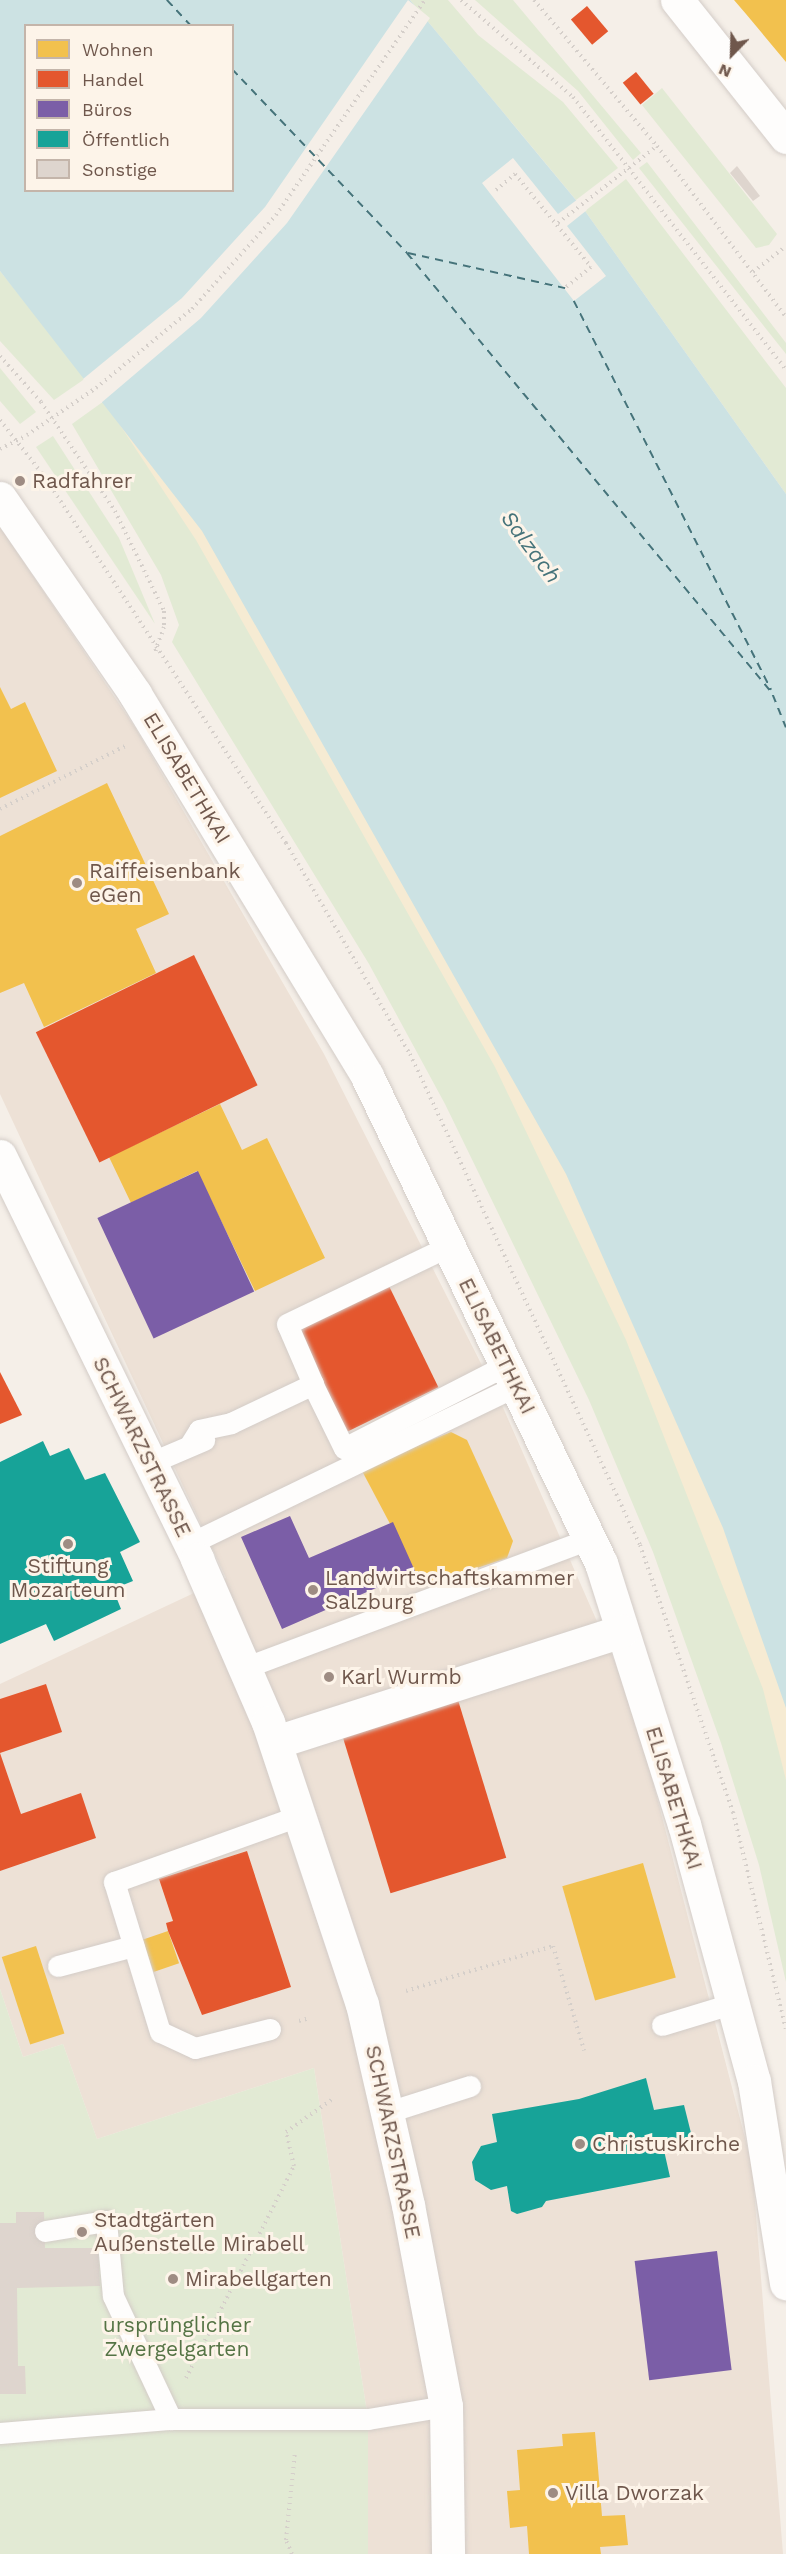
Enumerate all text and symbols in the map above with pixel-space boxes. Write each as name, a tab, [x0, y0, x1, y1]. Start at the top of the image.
legend	[24, 24, 234, 192]
north arrow	[702, 24, 762, 84]
text: Wohnen	[82, 39, 153, 60]
text: N	[716, 60, 734, 82]
text: Handel	[82, 69, 144, 90]
text: Büros	[82, 99, 132, 120]
text: Öffentlich	[82, 129, 170, 150]
text: Sonstige	[82, 159, 157, 180]
place label: Radfahrer	[32, 468, 132, 494]
marker: Radfahrer	[13, 474, 27, 488]
water label: Salzach	[495, 506, 567, 588]
street label: ELISABETHKAI	[138, 708, 236, 848]
place label: Raiffeisenbank eGen	[89, 858, 240, 908]
marker: Raiffeisenbank eGen	[70, 876, 84, 890]
street label: ELISABETHKAI	[453, 1274, 541, 1418]
street label: SCHWARZSTRASSE	[87, 1353, 197, 1541]
marker: Stiftung Mozarteum	[61, 1537, 75, 1551]
place label: Stiftung Mozarteum	[10, 1553, 126, 1603]
place label: Landwirtschaftskammer Salzburg	[325, 1565, 574, 1615]
marker: Landwirtschaftskammer Salzburg	[306, 1583, 320, 1597]
place label: Karl Wurmb	[341, 1664, 463, 1690]
marker: Karl Wurmb	[322, 1670, 336, 1684]
street label: ELISABETHKAI	[640, 1723, 708, 1873]
street label: SCHWARZSTRASSE	[360, 2043, 426, 2241]
place label: Christuskirche	[592, 2131, 740, 2157]
marker: Christuskirche	[573, 2137, 587, 2151]
place label: Stadtgärten Außenstelle Mirabell	[94, 2207, 305, 2257]
marker: Stadtgärten Außenstelle Mirabell	[75, 2225, 89, 2239]
place label: Mirabellgarten	[185, 2266, 332, 2292]
marker: Mirabellgarten	[166, 2272, 180, 2286]
park label: ursprünglicher Zwergelgarten	[103, 2312, 251, 2362]
place label: Villa Dworzak	[565, 2480, 704, 2506]
marker: Villa Dworzak	[546, 2486, 560, 2500]

